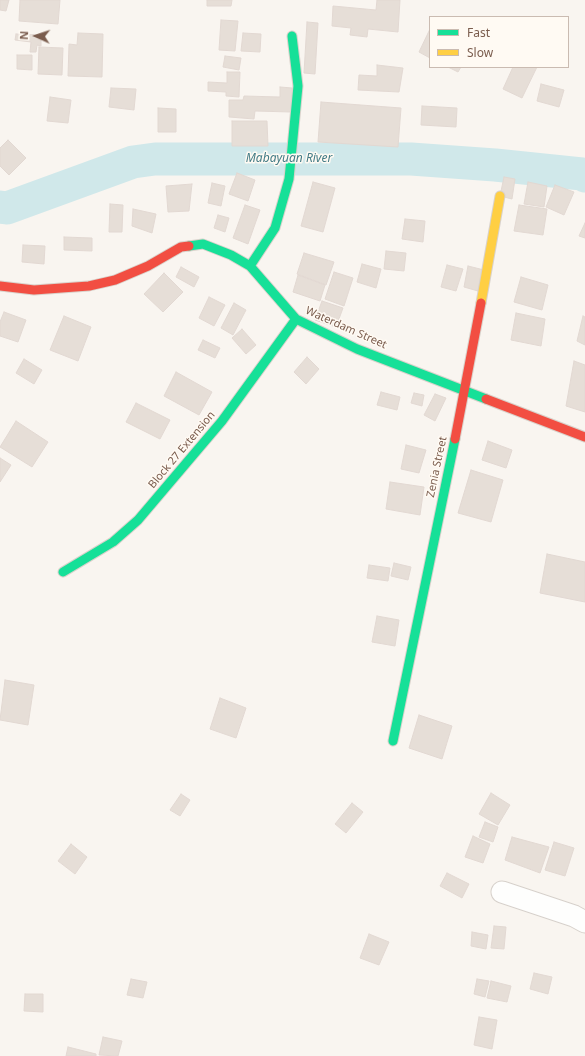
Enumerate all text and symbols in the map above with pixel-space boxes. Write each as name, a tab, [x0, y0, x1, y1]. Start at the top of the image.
north arrow	[16, 16, 56, 56]
legend	[429, 16, 569, 68]
text: Fast	[467, 24, 490, 41]
text: N	[16, 30, 31, 40]
text: Slow	[467, 44, 493, 61]
water label: Mabayuan River	[246, 152, 332, 166]
street label: Waterdam Street	[303, 304, 389, 352]
street label: Block 27 Extension	[146, 409, 218, 491]
street label: Zenia Street	[424, 435, 450, 499]

